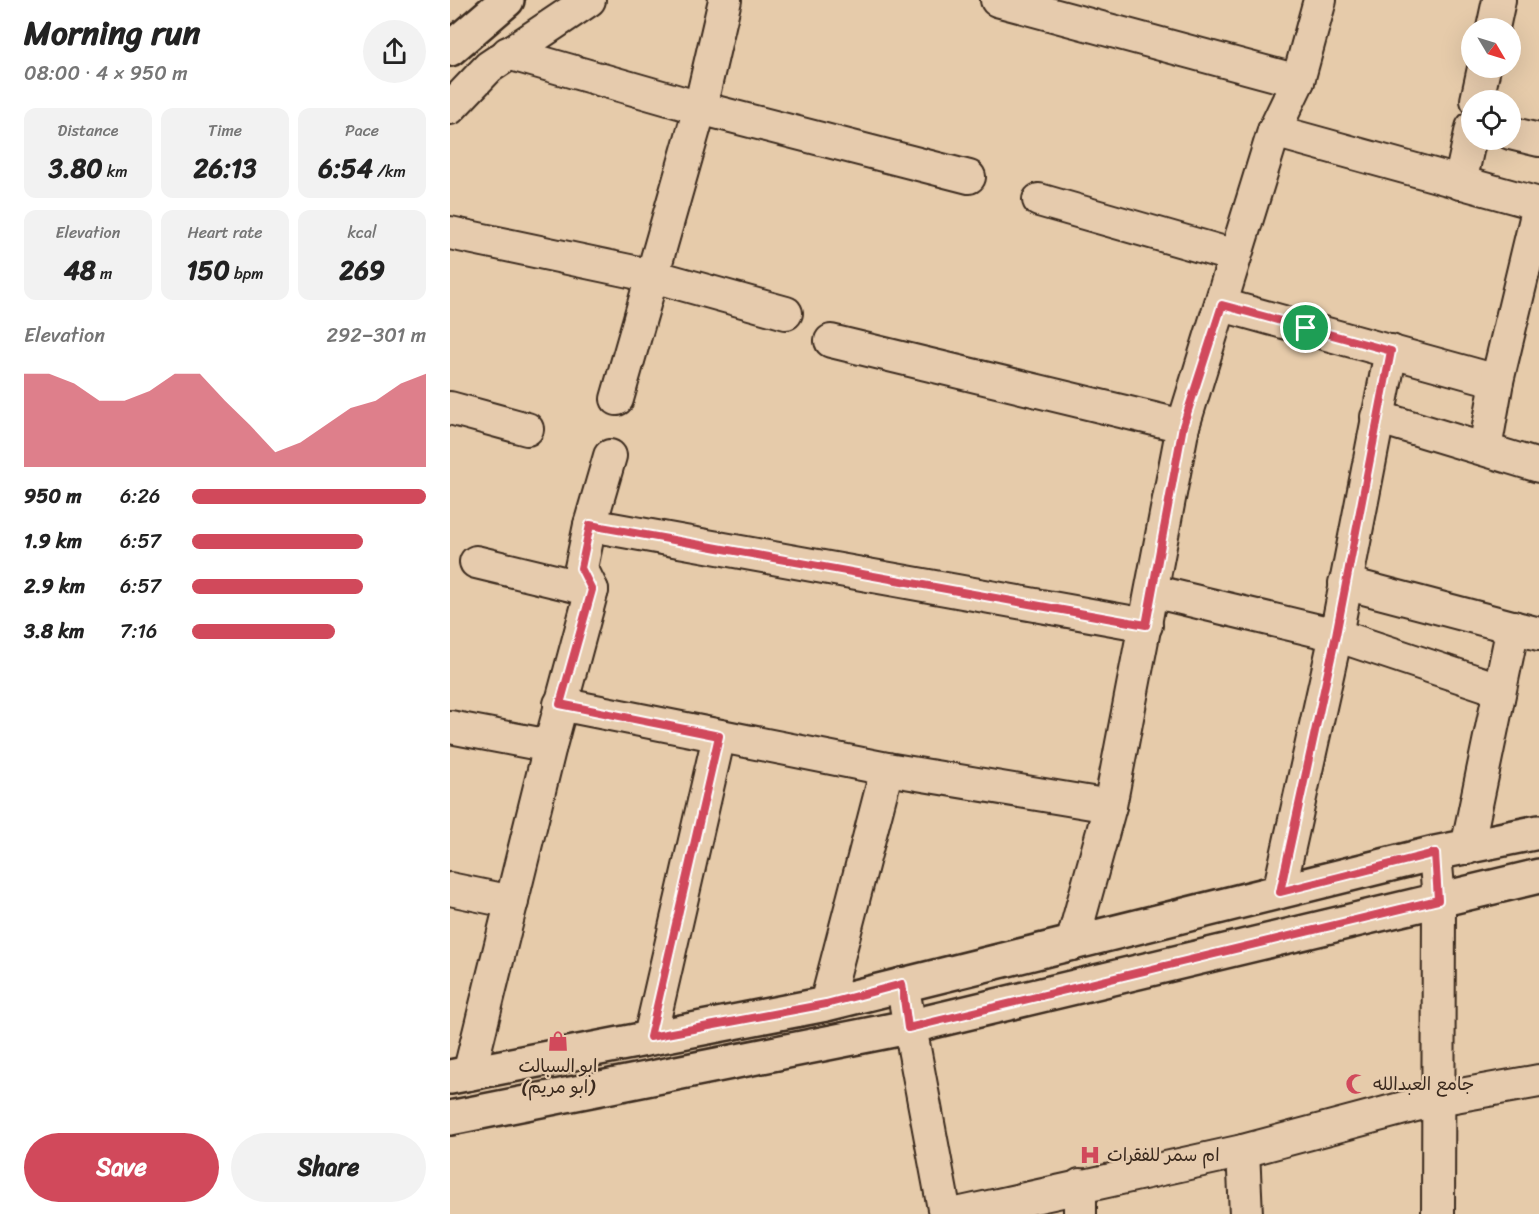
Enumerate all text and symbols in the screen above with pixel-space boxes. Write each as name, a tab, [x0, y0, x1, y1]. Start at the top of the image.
text: Morning run	[24, 4, 200, 62]
north arrow	[1461, 18, 1521, 78]
map controls	[1461, 18, 1521, 150]
button: share	[363, 20, 426, 83]
text: 08:00 · 4 × 950 m	[24, 56, 188, 91]
button: locate	[1461, 90, 1521, 150]
text: Distance	[58, 116, 118, 145]
text: Time	[208, 116, 242, 145]
text: Pace	[345, 116, 379, 145]
text: 3.80	[48, 145, 103, 191]
text: 26:13	[193, 145, 257, 191]
text: 6:54	[318, 145, 373, 191]
text: km	[103, 157, 128, 186]
text: /km	[373, 157, 406, 186]
text: Elevation	[56, 218, 120, 247]
text: Heart rate	[187, 218, 263, 247]
text: kcal	[347, 218, 377, 247]
text: 48	[64, 247, 96, 293]
text: 150	[186, 247, 230, 293]
text: 269	[339, 247, 385, 293]
text: m	[96, 259, 112, 288]
text: bpm	[230, 259, 264, 288]
pin	[1280, 302, 1331, 353]
icon: arrive	[1289, 311, 1322, 344]
text: Elevation	[24, 318, 105, 353]
text: 292–301 m	[327, 318, 426, 353]
text: 950 m	[24, 479, 82, 514]
text: 6:26	[120, 479, 160, 514]
text: 1.9 km	[24, 524, 82, 559]
text: 6:57	[120, 524, 161, 559]
text: 2.9 km	[24, 569, 85, 604]
text: 6:57	[120, 569, 161, 604]
text: 3.8 km	[24, 614, 84, 649]
text: 7:16	[120, 614, 157, 649]
shop icon: ابو السبالت (ابو مريم)	[546, 1029, 570, 1053]
place label: ابو السبالت (ابو مريم)	[518, 1050, 598, 1103]
place label: جامع العبدالله	[1373, 1068, 1474, 1100]
mosque icon: جامع العبدالله	[1344, 1072, 1368, 1096]
button: Save	[24, 1133, 219, 1202]
button: Share	[231, 1133, 426, 1202]
place label: ام سمر للفقرات	[1107, 1139, 1220, 1171]
hospital icon: ام سمر للفقرات	[1078, 1143, 1102, 1167]

